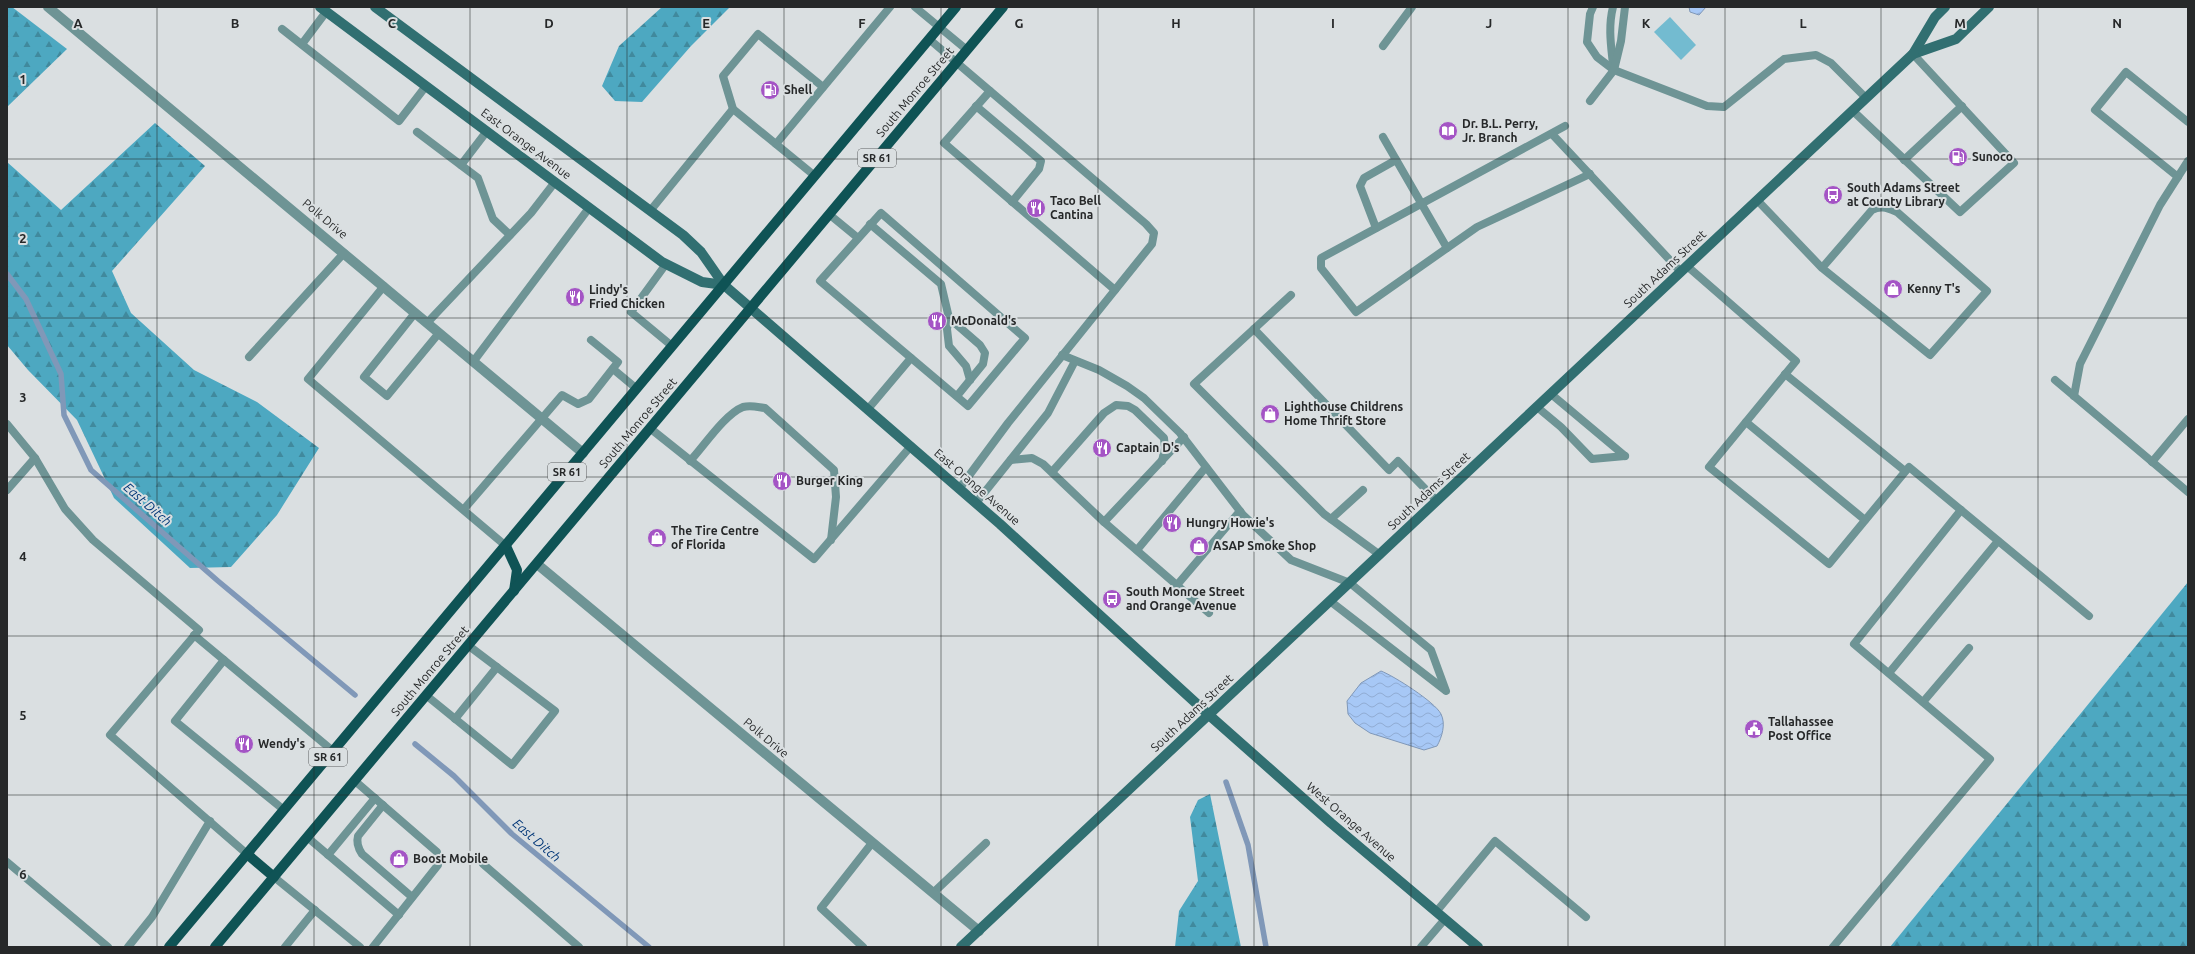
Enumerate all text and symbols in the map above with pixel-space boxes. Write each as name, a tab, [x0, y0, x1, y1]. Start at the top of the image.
text: A	[73, 16, 83, 30]
text: B	[231, 16, 240, 30]
text: C	[388, 16, 397, 30]
text: D	[544, 16, 554, 30]
text: E	[702, 16, 710, 30]
text: F	[858, 16, 866, 30]
text: G	[1015, 16, 1024, 30]
text: H	[1171, 16, 1181, 30]
text: I	[1331, 16, 1335, 30]
text: J	[1486, 16, 1492, 30]
text: K	[1642, 16, 1651, 30]
text: L	[1799, 16, 1807, 30]
text: M	[1954, 16, 1966, 30]
text: N	[2112, 16, 2122, 30]
street label: South Monroe Street	[873, 44, 956, 139]
text: 1	[19, 72, 27, 86]
fuel station icon: Shell	[759, 79, 781, 101]
place label: Shell	[784, 83, 812, 96]
street label: East Orange Avenue	[479, 106, 574, 182]
place label: Dr. B.L. Perry, Jr. Branch	[1462, 117, 1538, 144]
library icon: Dr. B.L. Perry, Jr. Branch	[1437, 120, 1459, 142]
fuel station icon: Sunoco	[1947, 146, 1969, 168]
road number: SR 61	[858, 149, 896, 167]
place label: Sunoco	[1972, 150, 2013, 163]
place label: South Adams Street at County Library	[1847, 181, 1960, 208]
bus stop icon: South Adams Street at County Library	[1822, 184, 1844, 206]
place label: Taco Bell Cantina	[1050, 194, 1101, 221]
street label: Polk Drive	[300, 196, 350, 241]
restaurant icon: Taco Bell Cantina	[1025, 197, 1047, 219]
street label: South Adams Street	[1621, 227, 1709, 310]
text: 2	[19, 231, 27, 245]
shop icon: Kenny T's	[1882, 278, 1904, 300]
place label: Kenny T's	[1907, 282, 1961, 295]
place label: Lindy's Fried Chicken	[589, 283, 665, 310]
restaurant icon: Lindy's Fried Chicken	[564, 286, 586, 308]
restaurant icon: McDonald's	[926, 310, 948, 332]
place label: McDonald's	[951, 314, 1017, 327]
street label: South Monroe Street	[596, 375, 679, 470]
text: 3	[19, 390, 27, 404]
place label: Lighthouse Childrens Home Thrift Store	[1284, 400, 1403, 427]
shop icon: Lighthouse Childrens Home Thrift Store	[1259, 403, 1281, 425]
restaurant icon: Captain D's	[1091, 437, 1113, 459]
place label: Captain D's	[1116, 441, 1180, 454]
street label: East Orange Avenue	[932, 446, 1023, 527]
street label: South Adams Street	[1385, 449, 1473, 532]
road number: SR 61	[548, 463, 586, 481]
restaurant icon: Burger King	[771, 470, 793, 492]
place label: Burger King	[796, 474, 863, 487]
water label: East Ditch	[121, 480, 175, 528]
restaurant icon: Hungry Howie's	[1161, 512, 1183, 534]
place label: Hungry Howie's	[1186, 516, 1275, 529]
place label: The Tire Centre of Florida	[671, 524, 759, 551]
shop icon: The Tire Centre of Florida	[646, 527, 668, 549]
shop icon: ASAP Smoke Shop	[1188, 535, 1210, 557]
place label: ASAP Smoke Shop	[1213, 539, 1316, 552]
text: 4	[19, 549, 27, 563]
place label: South Monroe Street and Orange Avenue	[1126, 585, 1245, 612]
bus stop icon: South Monroe Street and Orange Avenue	[1101, 588, 1123, 610]
street label: South Monroe Street	[388, 623, 471, 718]
street label: South Adams Street	[1148, 671, 1236, 754]
text: 5	[19, 708, 27, 722]
street label: Polk Drive	[741, 715, 791, 760]
place label: Tallahassee Post Office	[1768, 715, 1834, 742]
public building icon: Tallahassee Post Office	[1743, 718, 1765, 740]
restaurant icon: Wendy's	[233, 733, 255, 755]
place label: Wendy's	[258, 737, 305, 750]
road number: SR 61	[309, 748, 347, 766]
street label: West Orange Avenue	[1304, 779, 1399, 864]
water label: East Ditch	[510, 816, 564, 864]
shop icon: Boost Mobile	[388, 848, 410, 870]
place label: Boost Mobile	[413, 852, 488, 865]
text: 6	[19, 867, 27, 881]

